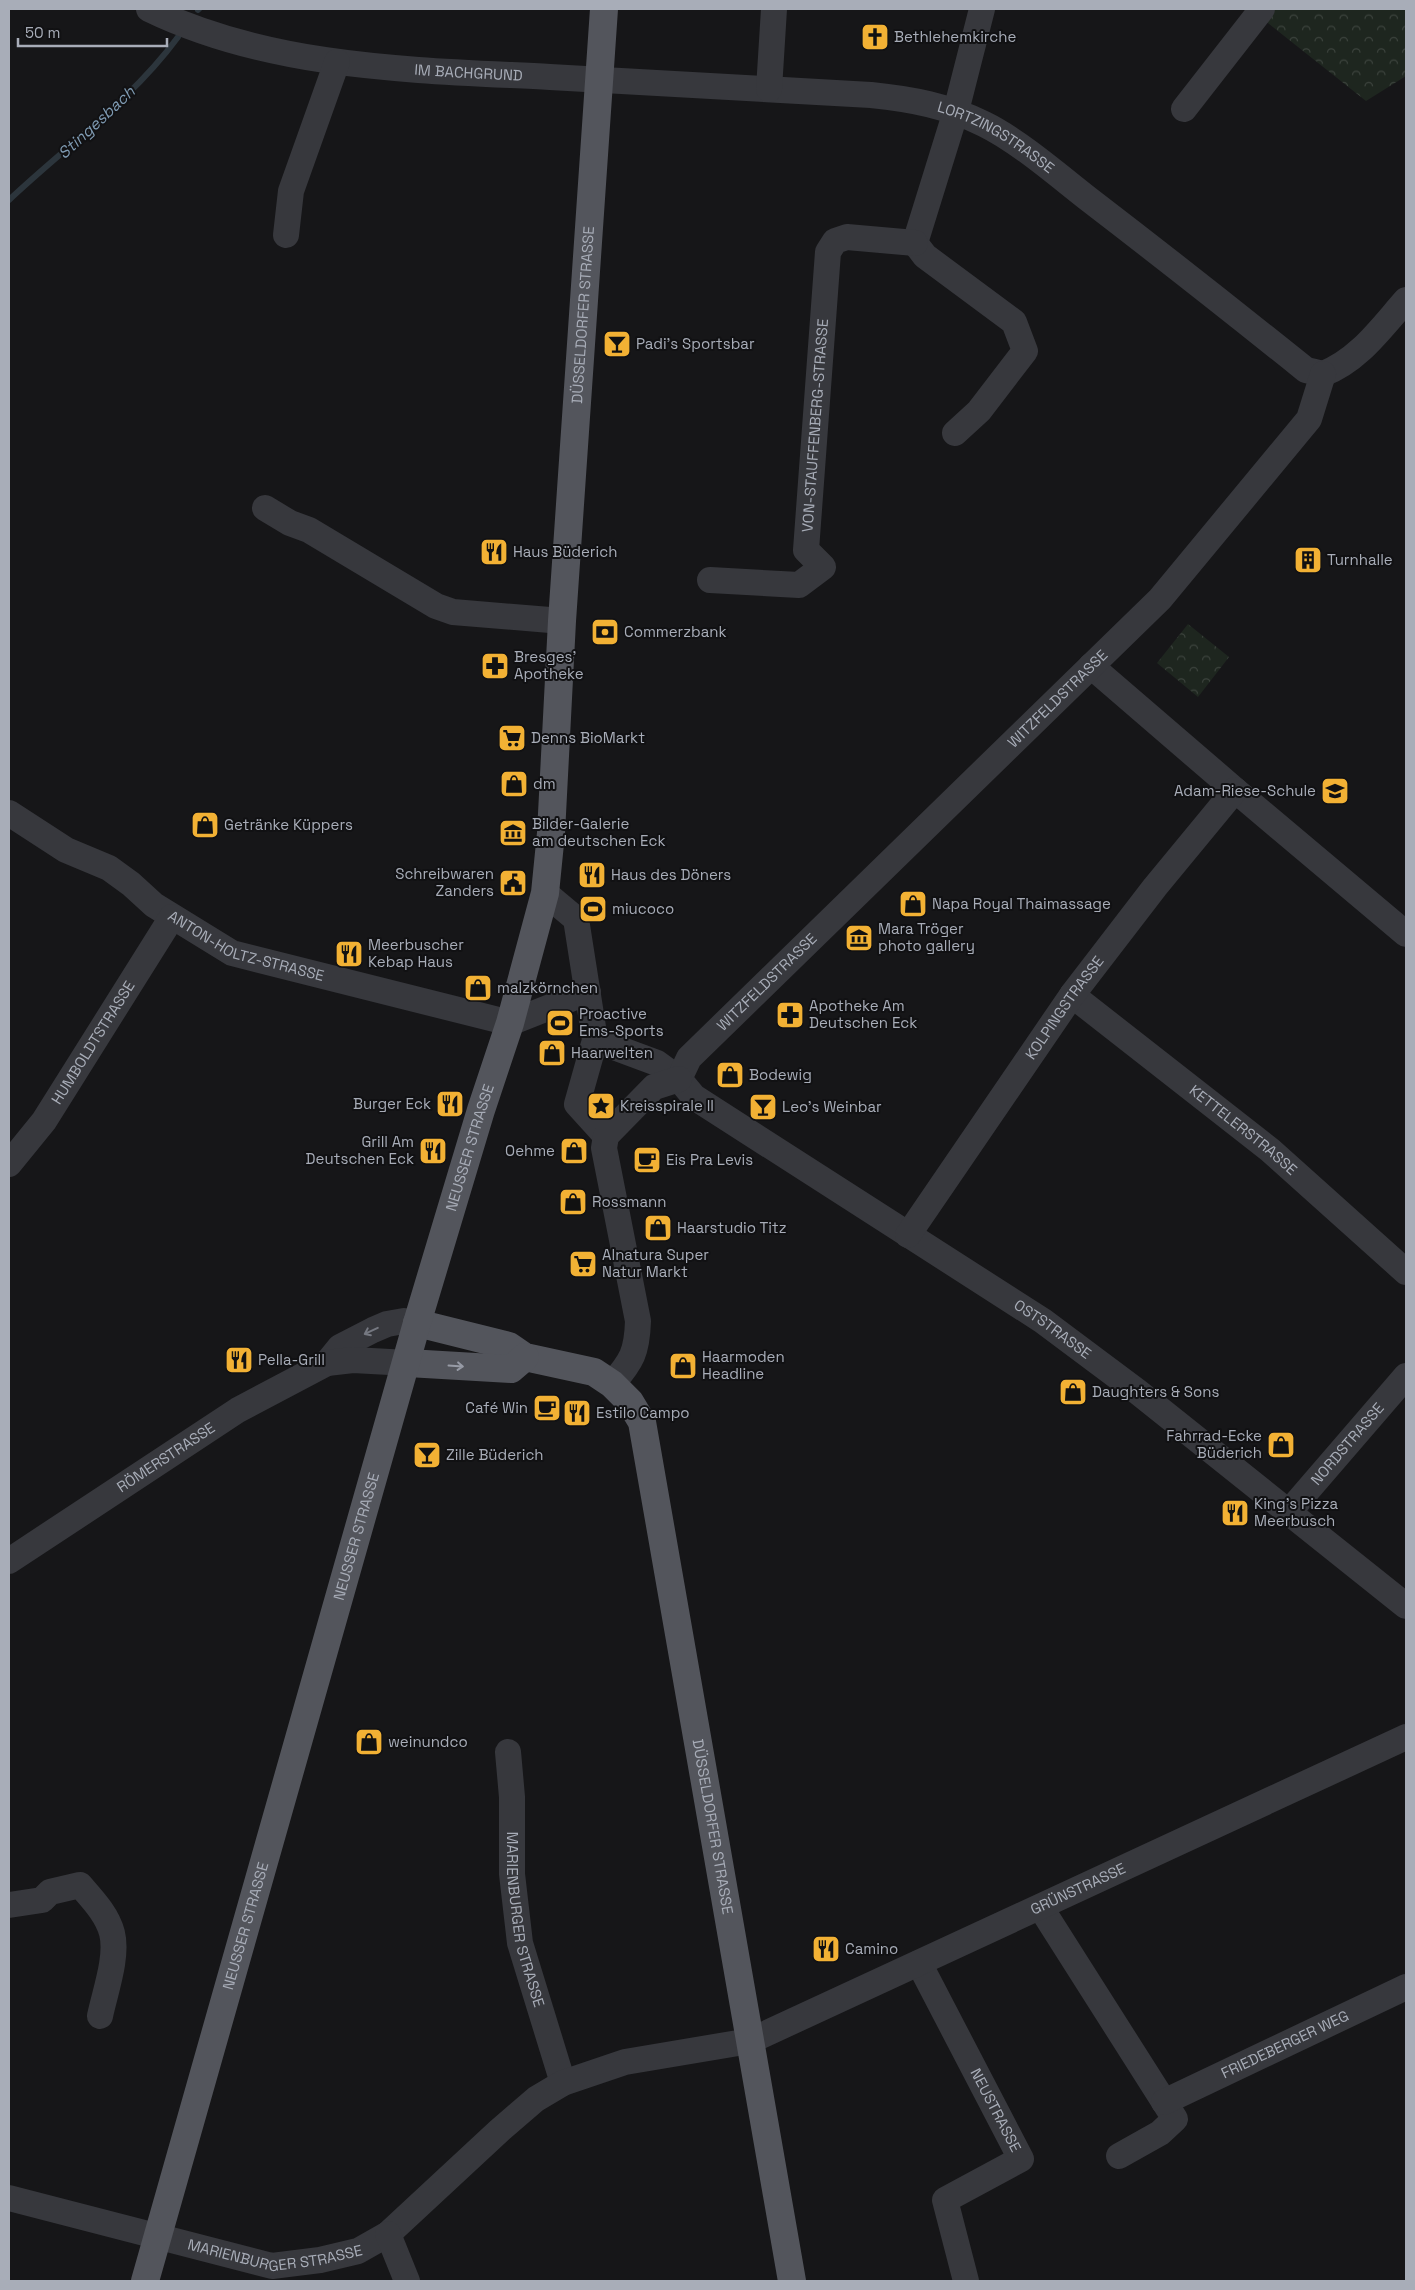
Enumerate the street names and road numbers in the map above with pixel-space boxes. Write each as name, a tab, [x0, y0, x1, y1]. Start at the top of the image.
street label: IM BACHGRUND	[414, 60, 523, 85]
street label: LORTZINGSTRASSE	[935, 97, 1058, 177]
street label: DÜSSELDORFER STRASSE	[567, 226, 598, 404]
street label: VON-STAUFFENBERG-STRASSE	[797, 318, 832, 533]
street label: WITZFELDSTRASSE	[1003, 645, 1111, 751]
street label: ANTON-HOLTZ-STRASSE	[165, 906, 326, 985]
street label: WITZFELDSTRASSE	[713, 929, 821, 1035]
street label: KOLPINGSTRASSE	[1021, 952, 1108, 1063]
street label: HUMBOLDTSTRASSE	[47, 977, 139, 1108]
street label: KETTELERSTRASSE	[1186, 1080, 1301, 1179]
street label: NEUSSER STRASSE	[441, 1082, 498, 1213]
street label: OSTSTRASSE	[1011, 1295, 1095, 1363]
street label: NORDSTRASSE	[1306, 1399, 1388, 1489]
street label: RÖMERSTRASSE	[113, 1418, 218, 1496]
street label: NEUSSER STRASSE	[329, 1470, 383, 1602]
street label: DÜSSELDORFER STRASSE	[689, 1737, 738, 1916]
street label: MARIENBURGER STRASSE	[503, 1832, 549, 2009]
street label: GRÜNSTRASSE	[1027, 1858, 1128, 1919]
street label: NEUSSER STRASSE	[218, 1860, 272, 1992]
street label: FRIEDEBERGER WEG	[1218, 2006, 1352, 2082]
street label: NEUSTRASSE	[966, 2065, 1026, 2155]
street label: MARIENBURGER STRASSE	[186, 2235, 364, 2275]

